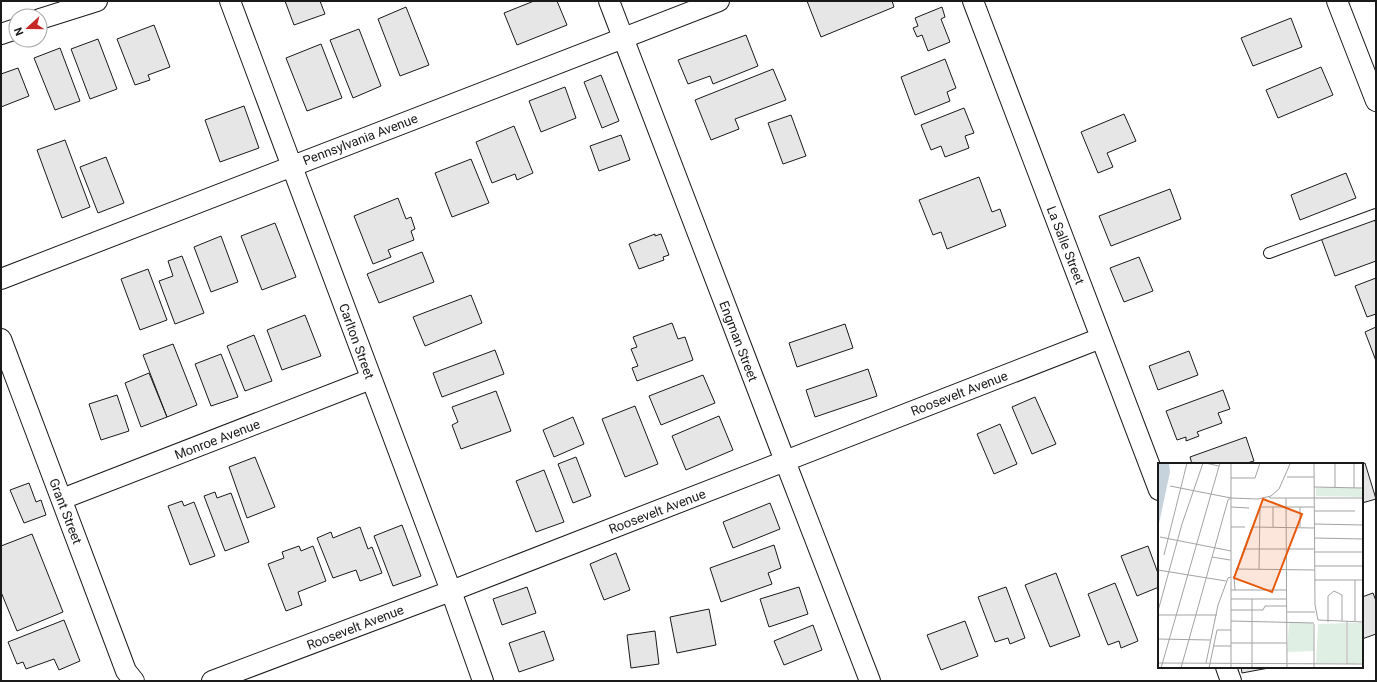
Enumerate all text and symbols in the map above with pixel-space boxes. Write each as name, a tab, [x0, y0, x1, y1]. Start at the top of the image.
north arrow	[8, 8, 48, 48]
text: N	[12, 25, 27, 37]
street label: Pennsylvania Avenue	[301, 111, 420, 168]
street label: La Salle Street	[1044, 204, 1087, 287]
street label: Engman Street	[716, 299, 761, 384]
street label: Carlton Street	[336, 301, 377, 381]
street label: Roosevelt Avenue	[909, 368, 1010, 419]
street label: Monroe Avenue	[172, 416, 262, 463]
inset map	[1158, 463, 1363, 668]
street label: Grant Street	[46, 476, 85, 546]
street label: Roosevelt Avenue	[607, 486, 708, 537]
street label: Roosevelt Avenue	[305, 602, 406, 653]

